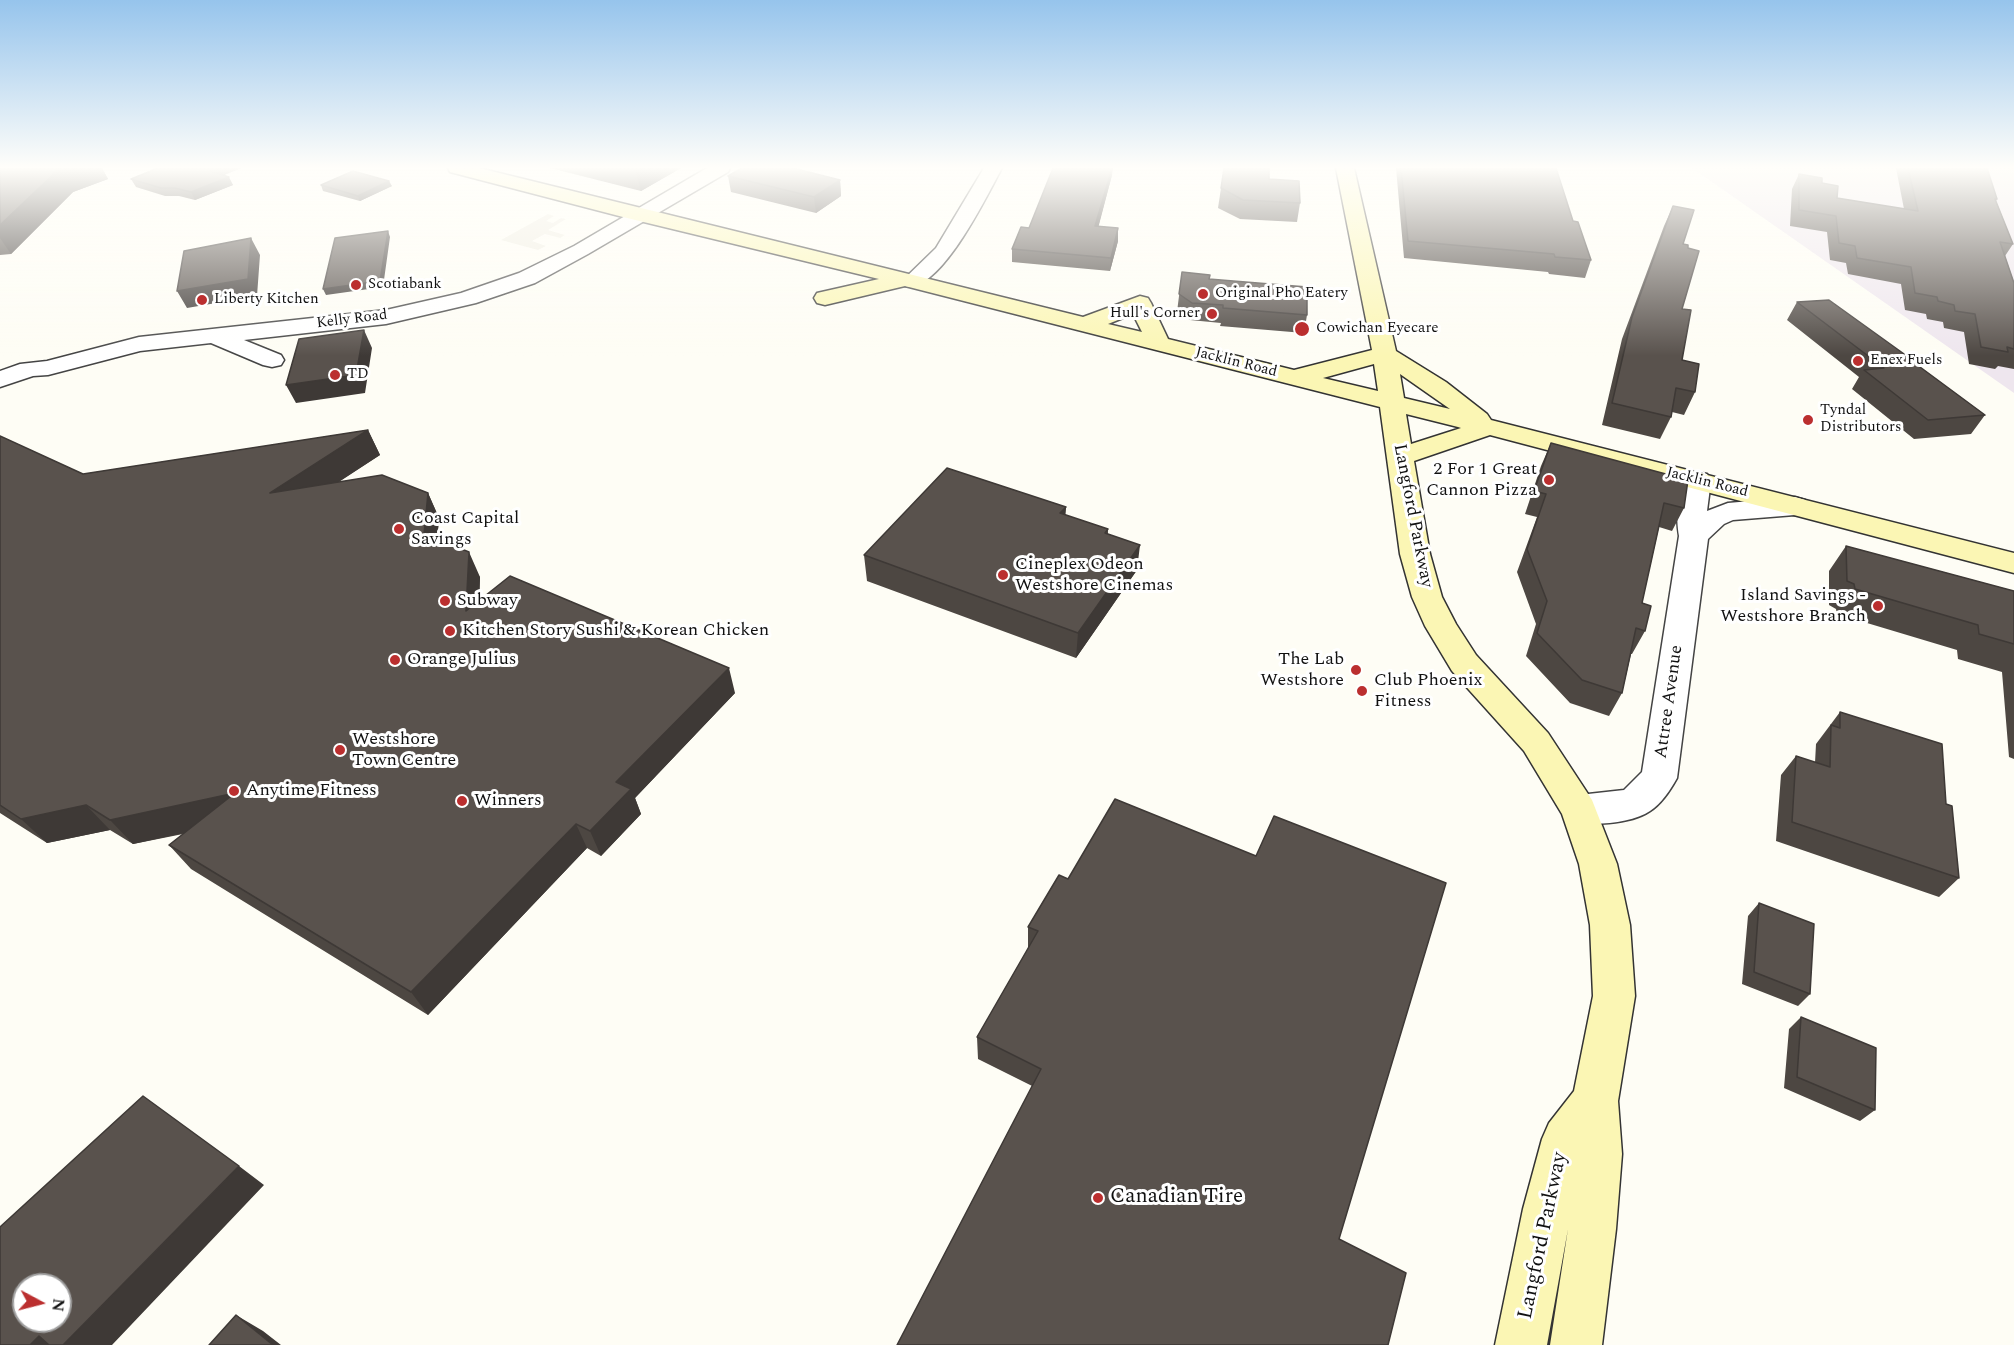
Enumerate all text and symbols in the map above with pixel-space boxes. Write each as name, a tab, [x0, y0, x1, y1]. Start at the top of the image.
place label: Scotiabank	[368, 276, 442, 294]
marker: Scotiabank	[349, 278, 363, 292]
place label: Original Pho Eatery	[1215, 285, 1348, 303]
marker: Original Pho Eatery	[1196, 287, 1210, 301]
place label: Liberty Kitchen	[214, 291, 319, 309]
marker: Liberty Kitchen	[195, 293, 209, 307]
place label: Hull's Corner	[1110, 305, 1200, 323]
street label: Kelly Road	[316, 307, 388, 333]
marker: Hull's Corner	[1205, 307, 1219, 321]
marker: Cowichan Eyecare	[1293, 320, 1311, 338]
place label: Cowichan Eyecare	[1316, 320, 1439, 338]
street label: Jacklin Road	[1193, 344, 1279, 382]
place label: Enex Fuels	[1870, 352, 1942, 370]
marker: Enex Fuels	[1851, 354, 1865, 368]
place label: TD	[347, 366, 369, 384]
marker: TD	[328, 368, 342, 382]
place label: Tyndal Distributors	[1820, 402, 1901, 437]
marker: Tyndal Distributors	[1801, 413, 1815, 427]
street label: Langford Parkway	[1387, 442, 1437, 590]
place label: 2 For 1 Great Cannon Pizza	[1426, 459, 1537, 502]
street label: Jacklin Road	[1664, 464, 1750, 502]
marker: 2 For 1 Great Cannon Pizza	[1542, 473, 1556, 487]
place label: Coast Capital Savings	[411, 508, 519, 550]
marker: Coast Capital Savings	[392, 522, 406, 536]
place label: Cineplex Odeon Westshore Cinemas	[1015, 554, 1173, 596]
marker: Cineplex Odeon Westshore Cinemas	[996, 568, 1010, 582]
place label: Island Savings - Westshore Branch	[1720, 585, 1866, 628]
place label: Subway	[457, 590, 518, 612]
marker: Subway	[438, 594, 452, 608]
marker: Island Savings - Westshore Branch	[1871, 599, 1885, 613]
place label: Kitchen Story Sushi & Korean Chicken	[462, 620, 769, 642]
marker: Kitchen Story Sushi & Korean Chicken	[443, 624, 457, 638]
street label: Attree Avenue	[1651, 644, 1689, 760]
place label: Orange Julius	[407, 649, 517, 671]
place label: The Lab Westshore	[1260, 649, 1344, 692]
marker: Orange Julius	[388, 653, 402, 667]
marker: The Lab Westshore	[1349, 663, 1363, 677]
place label: Club Phoenix Fitness	[1374, 670, 1482, 712]
marker: Club Phoenix Fitness	[1355, 684, 1369, 698]
place label: Westshore Town Centre	[352, 729, 456, 771]
marker: Westshore Town Centre	[333, 743, 347, 757]
place label: Anytime Fitness	[246, 780, 377, 802]
marker: Anytime Fitness	[227, 784, 241, 798]
place label: Winners	[474, 790, 542, 812]
marker: Winners	[455, 794, 469, 808]
street label: Langford Parkway	[1514, 1150, 1574, 1322]
place label: Canadian Tire	[1110, 1185, 1243, 1211]
marker: Canadian Tire	[1091, 1191, 1105, 1205]
north arrow	[12, 1273, 72, 1333]
text: N	[45, 1297, 71, 1313]

